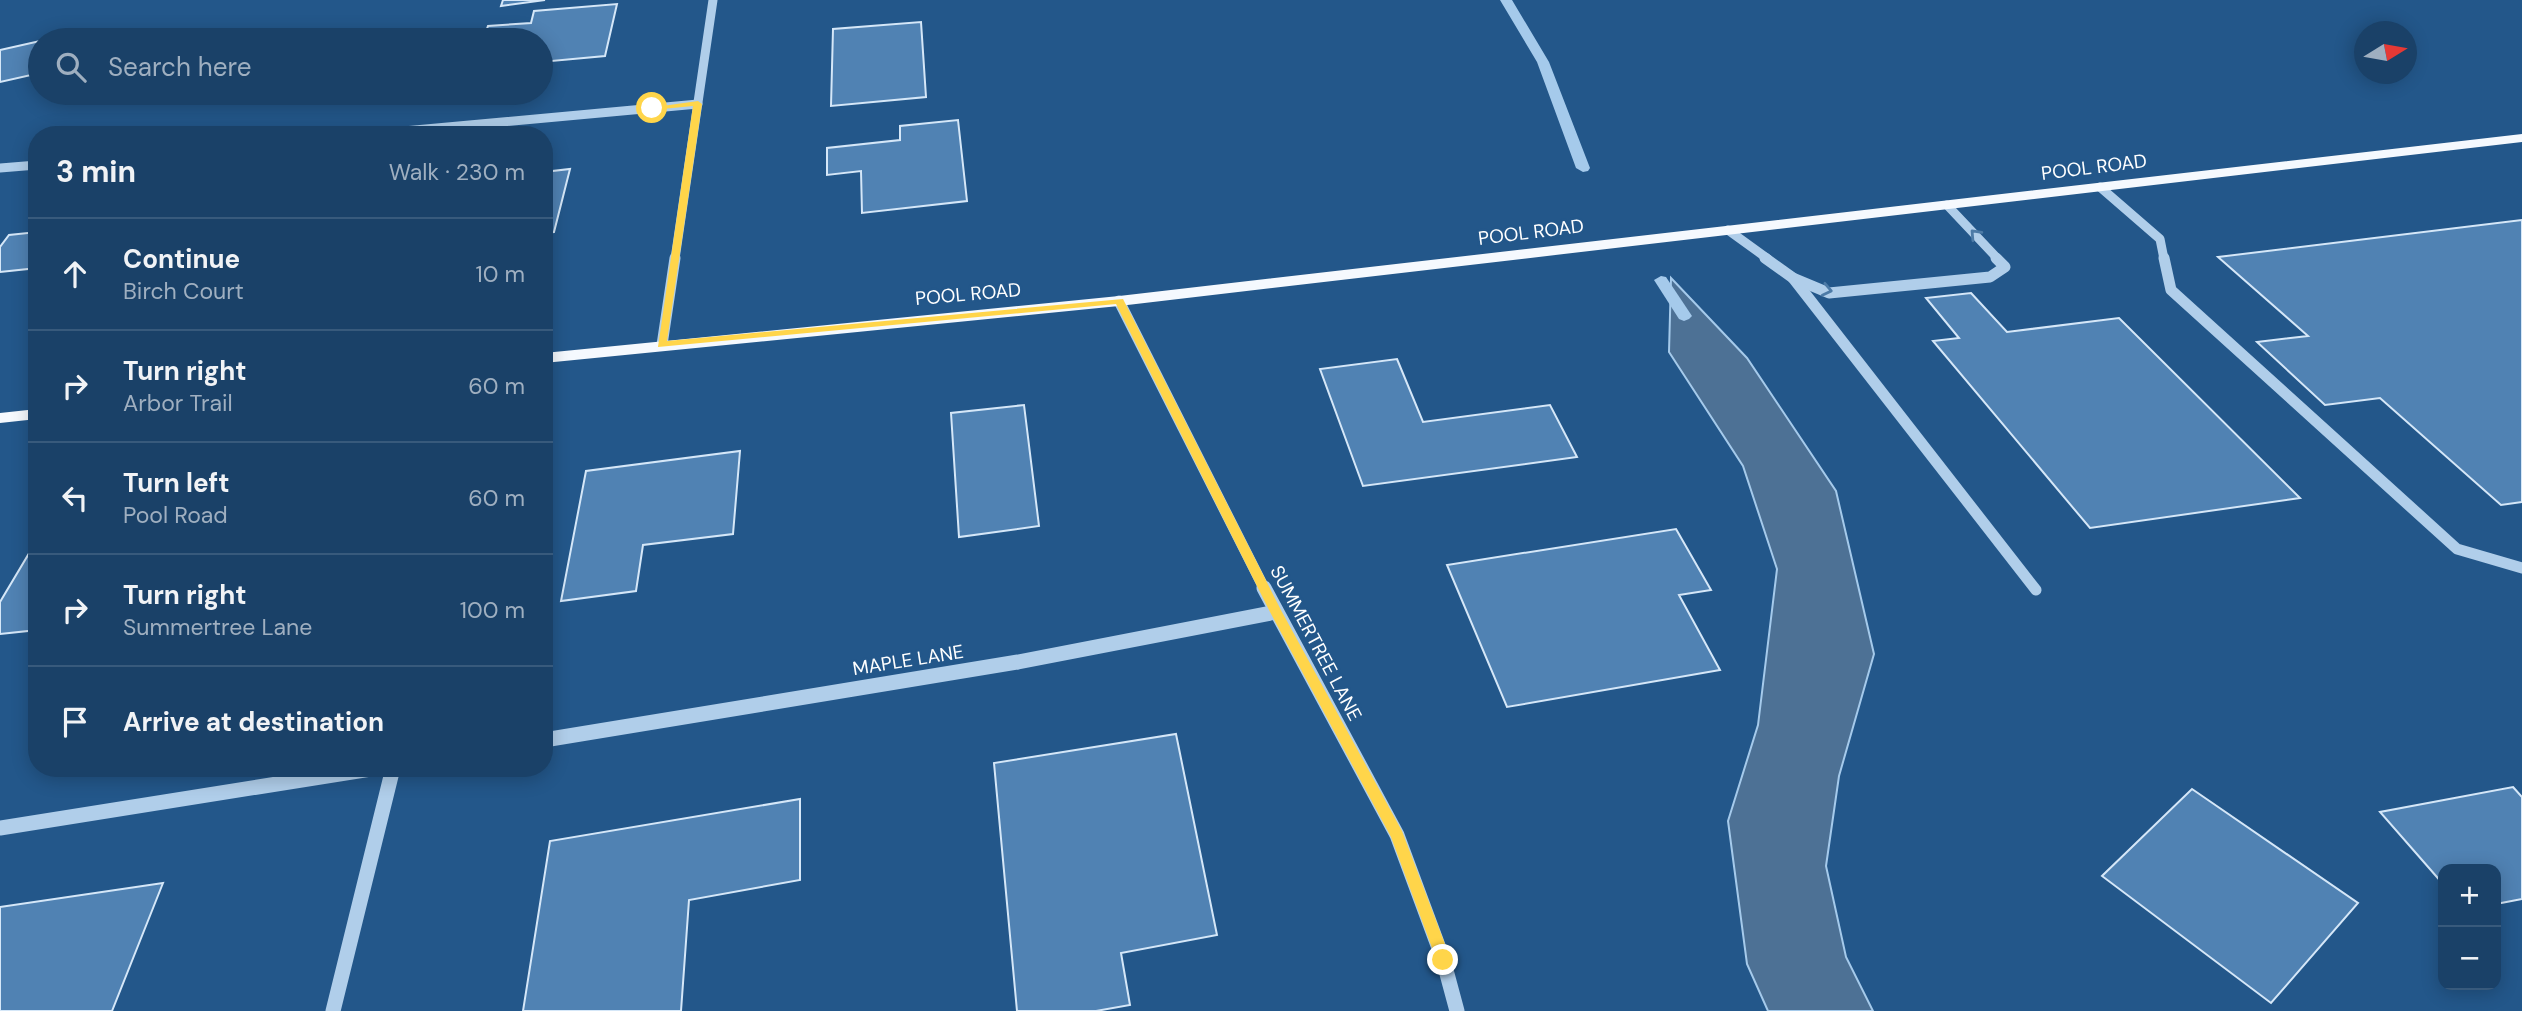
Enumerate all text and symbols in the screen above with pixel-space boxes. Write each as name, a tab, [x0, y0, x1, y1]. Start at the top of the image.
north arrow	[2354, 21, 2417, 84]
search box	[28, 28, 553, 105]
icon: search	[52, 48, 90, 86]
text: Search here	[108, 50, 251, 84]
route start	[636, 92, 667, 123]
street label: POOL ROAD	[2040, 148, 2148, 186]
text: 3 min	[56, 152, 136, 191]
text: Walk · 230 m	[389, 157, 525, 187]
street label: POOL ROAD	[1477, 213, 1585, 251]
one-way arrow	[1970, 229, 1983, 242]
text: Continue	[123, 242, 240, 276]
icon: ahead	[56, 255, 94, 293]
text: 10 m	[475, 259, 525, 289]
text: Birch Court	[123, 276, 244, 306]
street label: POOL ROAD	[914, 277, 1022, 311]
one-way arrow	[1821, 281, 1833, 296]
text: Turn right	[123, 354, 247, 388]
icon: right	[56, 367, 94, 405]
text: 60 m	[468, 371, 525, 401]
text: Arbor Trail	[123, 388, 233, 418]
text: Turn left	[123, 466, 230, 500]
icon: left	[56, 479, 94, 517]
text: 60 m	[468, 483, 525, 513]
text: Pool Road	[123, 500, 228, 530]
street label: SUMMERTREE LANE	[1264, 561, 1368, 725]
text: Turn right	[123, 578, 247, 612]
icon: right	[56, 591, 94, 629]
text: 100 m	[460, 595, 525, 625]
text: Summertree Lane	[123, 612, 312, 642]
street label: MAPLE LANE	[851, 639, 965, 681]
icon: arrive	[56, 703, 94, 741]
text: Arrive at destination	[123, 705, 384, 739]
map controls	[2438, 864, 2501, 990]
button: +	[2438, 864, 2501, 927]
button: −	[2438, 927, 2501, 990]
route end	[1427, 944, 1458, 975]

